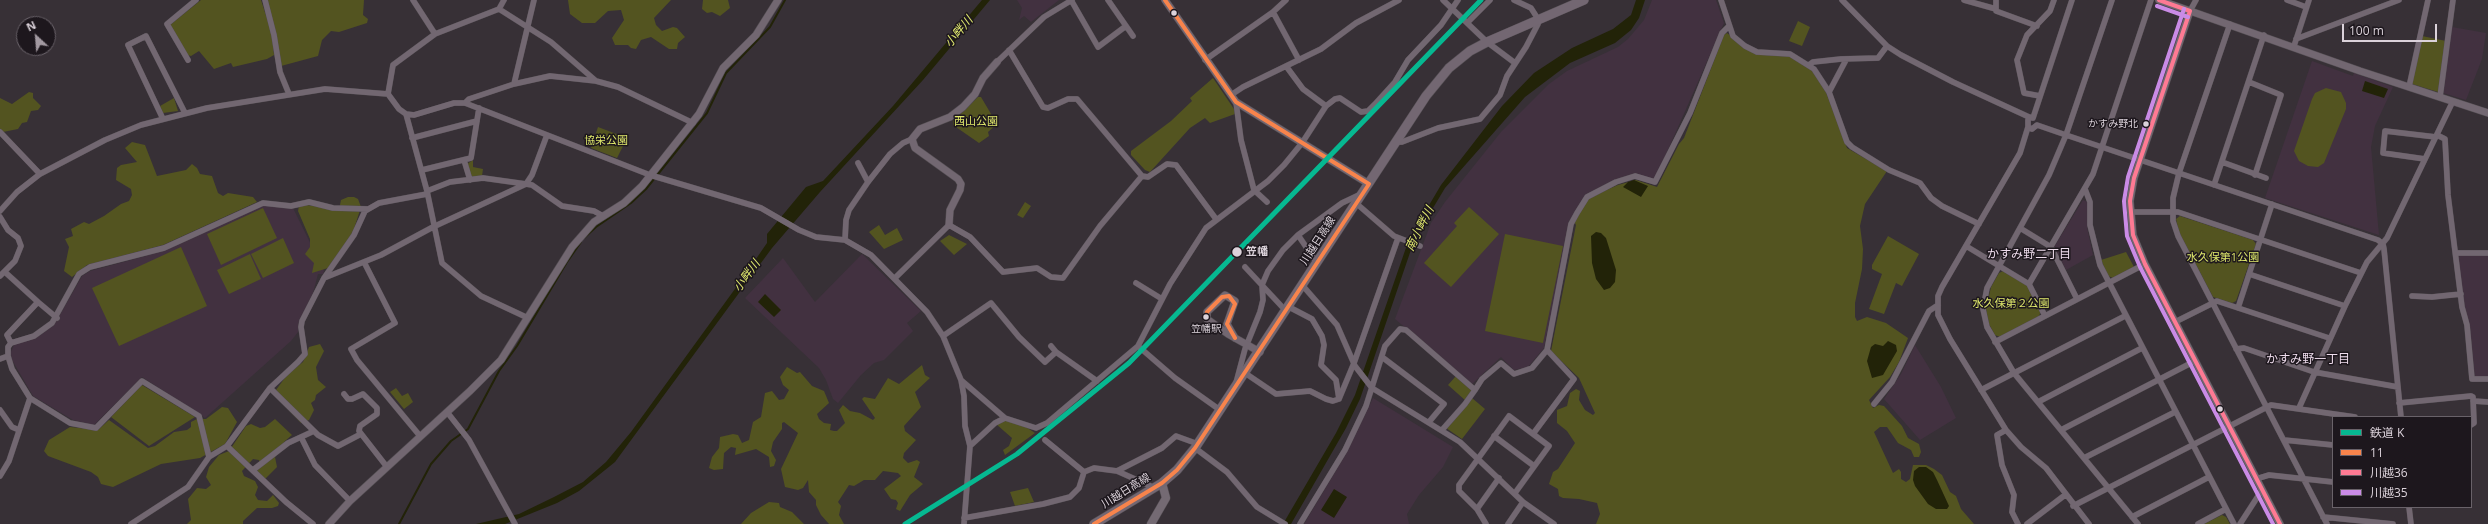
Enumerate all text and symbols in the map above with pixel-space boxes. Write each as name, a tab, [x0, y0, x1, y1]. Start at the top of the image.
unlabelled marker	[1169, 8, 1179, 18]
water label: 小畔川	[942, 14, 976, 50]
north arrow	[16, 16, 56, 56]
scale bar	[2344, 16, 2439, 42]
text: N	[24, 17, 38, 34]
text: 100 m	[2349, 22, 2384, 39]
park label: 西山公園	[954, 115, 998, 129]
place label: かすみ野北	[2088, 118, 2138, 130]
marker: かすみ野北	[2141, 119, 2151, 129]
park label: 協栄公園	[584, 134, 628, 148]
water label: 南小畔川	[1403, 204, 1437, 254]
street label: 川越日高線	[1297, 214, 1339, 268]
marker: 笠幡	[1230, 245, 1244, 259]
place label: 笠幡	[1246, 245, 1268, 259]
district label: かすみ野二丁目	[1987, 248, 2071, 262]
park label: 水久保第1公園	[2187, 251, 2259, 265]
water label: 小畔川	[731, 257, 763, 295]
park label: 水久保第２公園	[1973, 297, 2049, 311]
marker: 笠幡駅	[1201, 312, 1211, 322]
place label: 笠幡駅	[1191, 323, 1221, 335]
district label: かすみ野一丁目	[2266, 353, 2350, 367]
unlabelled marker	[2215, 404, 2225, 414]
legend	[2332, 416, 2472, 508]
text: 鉄道 K	[2370, 424, 2404, 441]
text: 11	[2370, 444, 2384, 461]
text: 川越36	[2370, 464, 2408, 481]
street label: 川越日高線	[1099, 471, 1153, 511]
text: 川越35	[2370, 484, 2408, 501]

